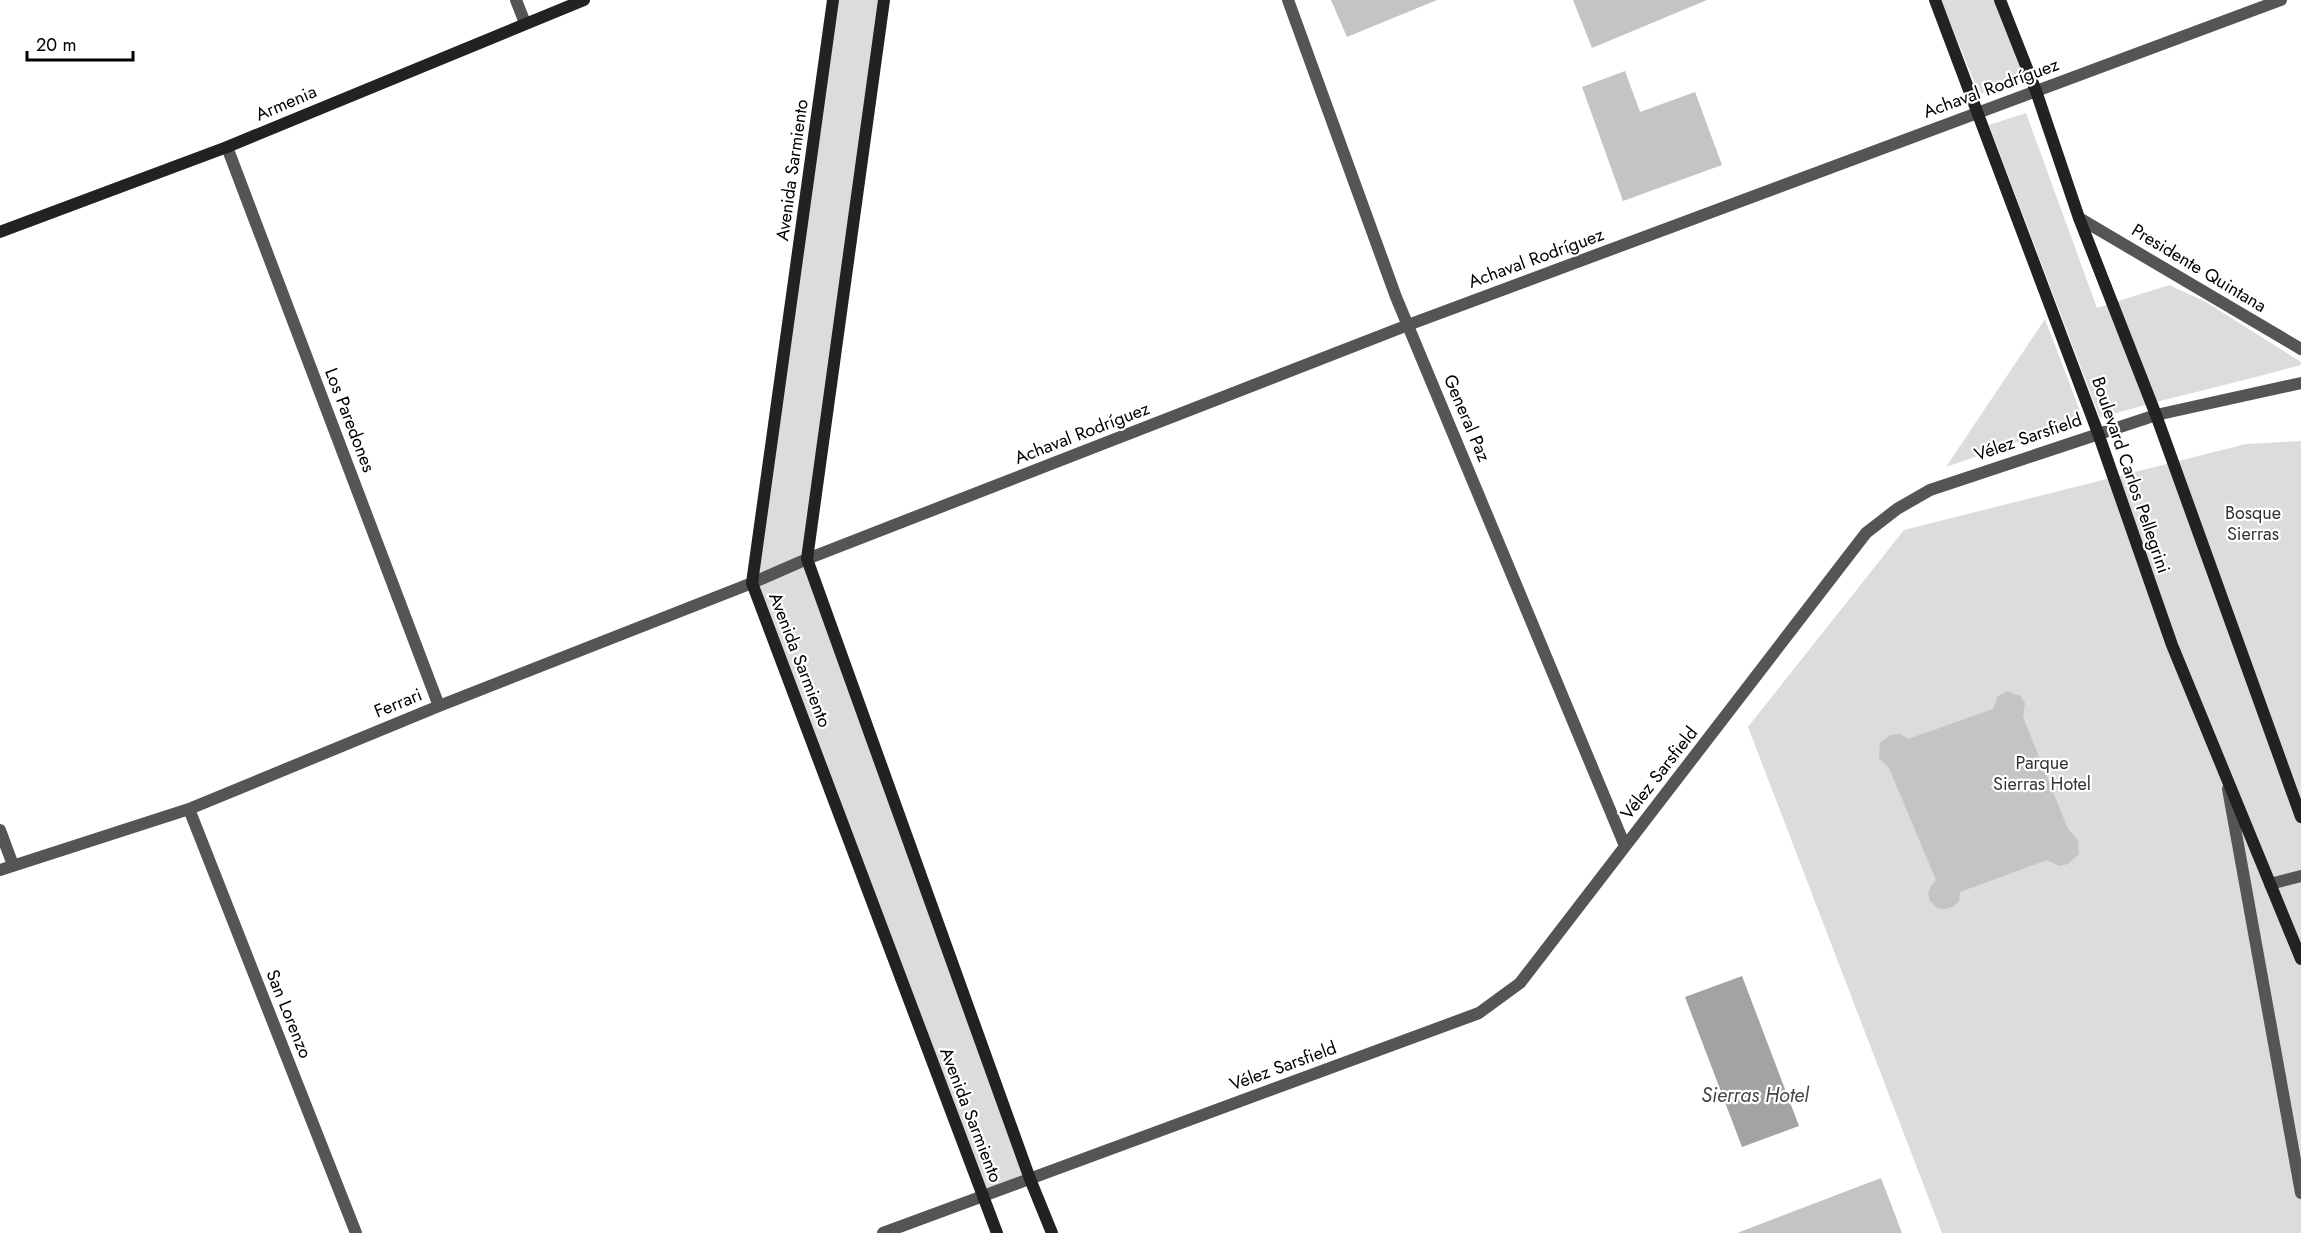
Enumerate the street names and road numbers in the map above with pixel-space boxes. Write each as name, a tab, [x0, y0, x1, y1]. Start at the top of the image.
street label: Achaval Rodríguez	[1920, 51, 2063, 125]
street label: Armenia	[251, 78, 321, 128]
street label: Avenida Sarmiento	[769, 97, 815, 242]
street label: Presidente Quintana	[2127, 217, 2271, 319]
street label: Achaval Rodríguez	[1465, 221, 1608, 295]
street label: Los Paredones	[318, 364, 382, 476]
street label: General Paz	[1437, 370, 1497, 466]
street label: Boulevard Carlos Pellegrini	[2085, 373, 2177, 577]
street label: Achaval Rodríguez	[1011, 395, 1154, 471]
street label: Vélez Sarsfield	[1971, 406, 2085, 468]
street label: Avenida Sarmiento	[762, 589, 838, 731]
street label: Ferrari	[370, 682, 426, 724]
street label: Vélez Sarsfield	[1614, 721, 1704, 825]
street label: San Lorenzo	[259, 966, 319, 1062]
street label: Vélez Sarsfield	[1226, 1035, 1340, 1097]
street label: Avenida Sarmiento	[933, 1044, 1009, 1186]

